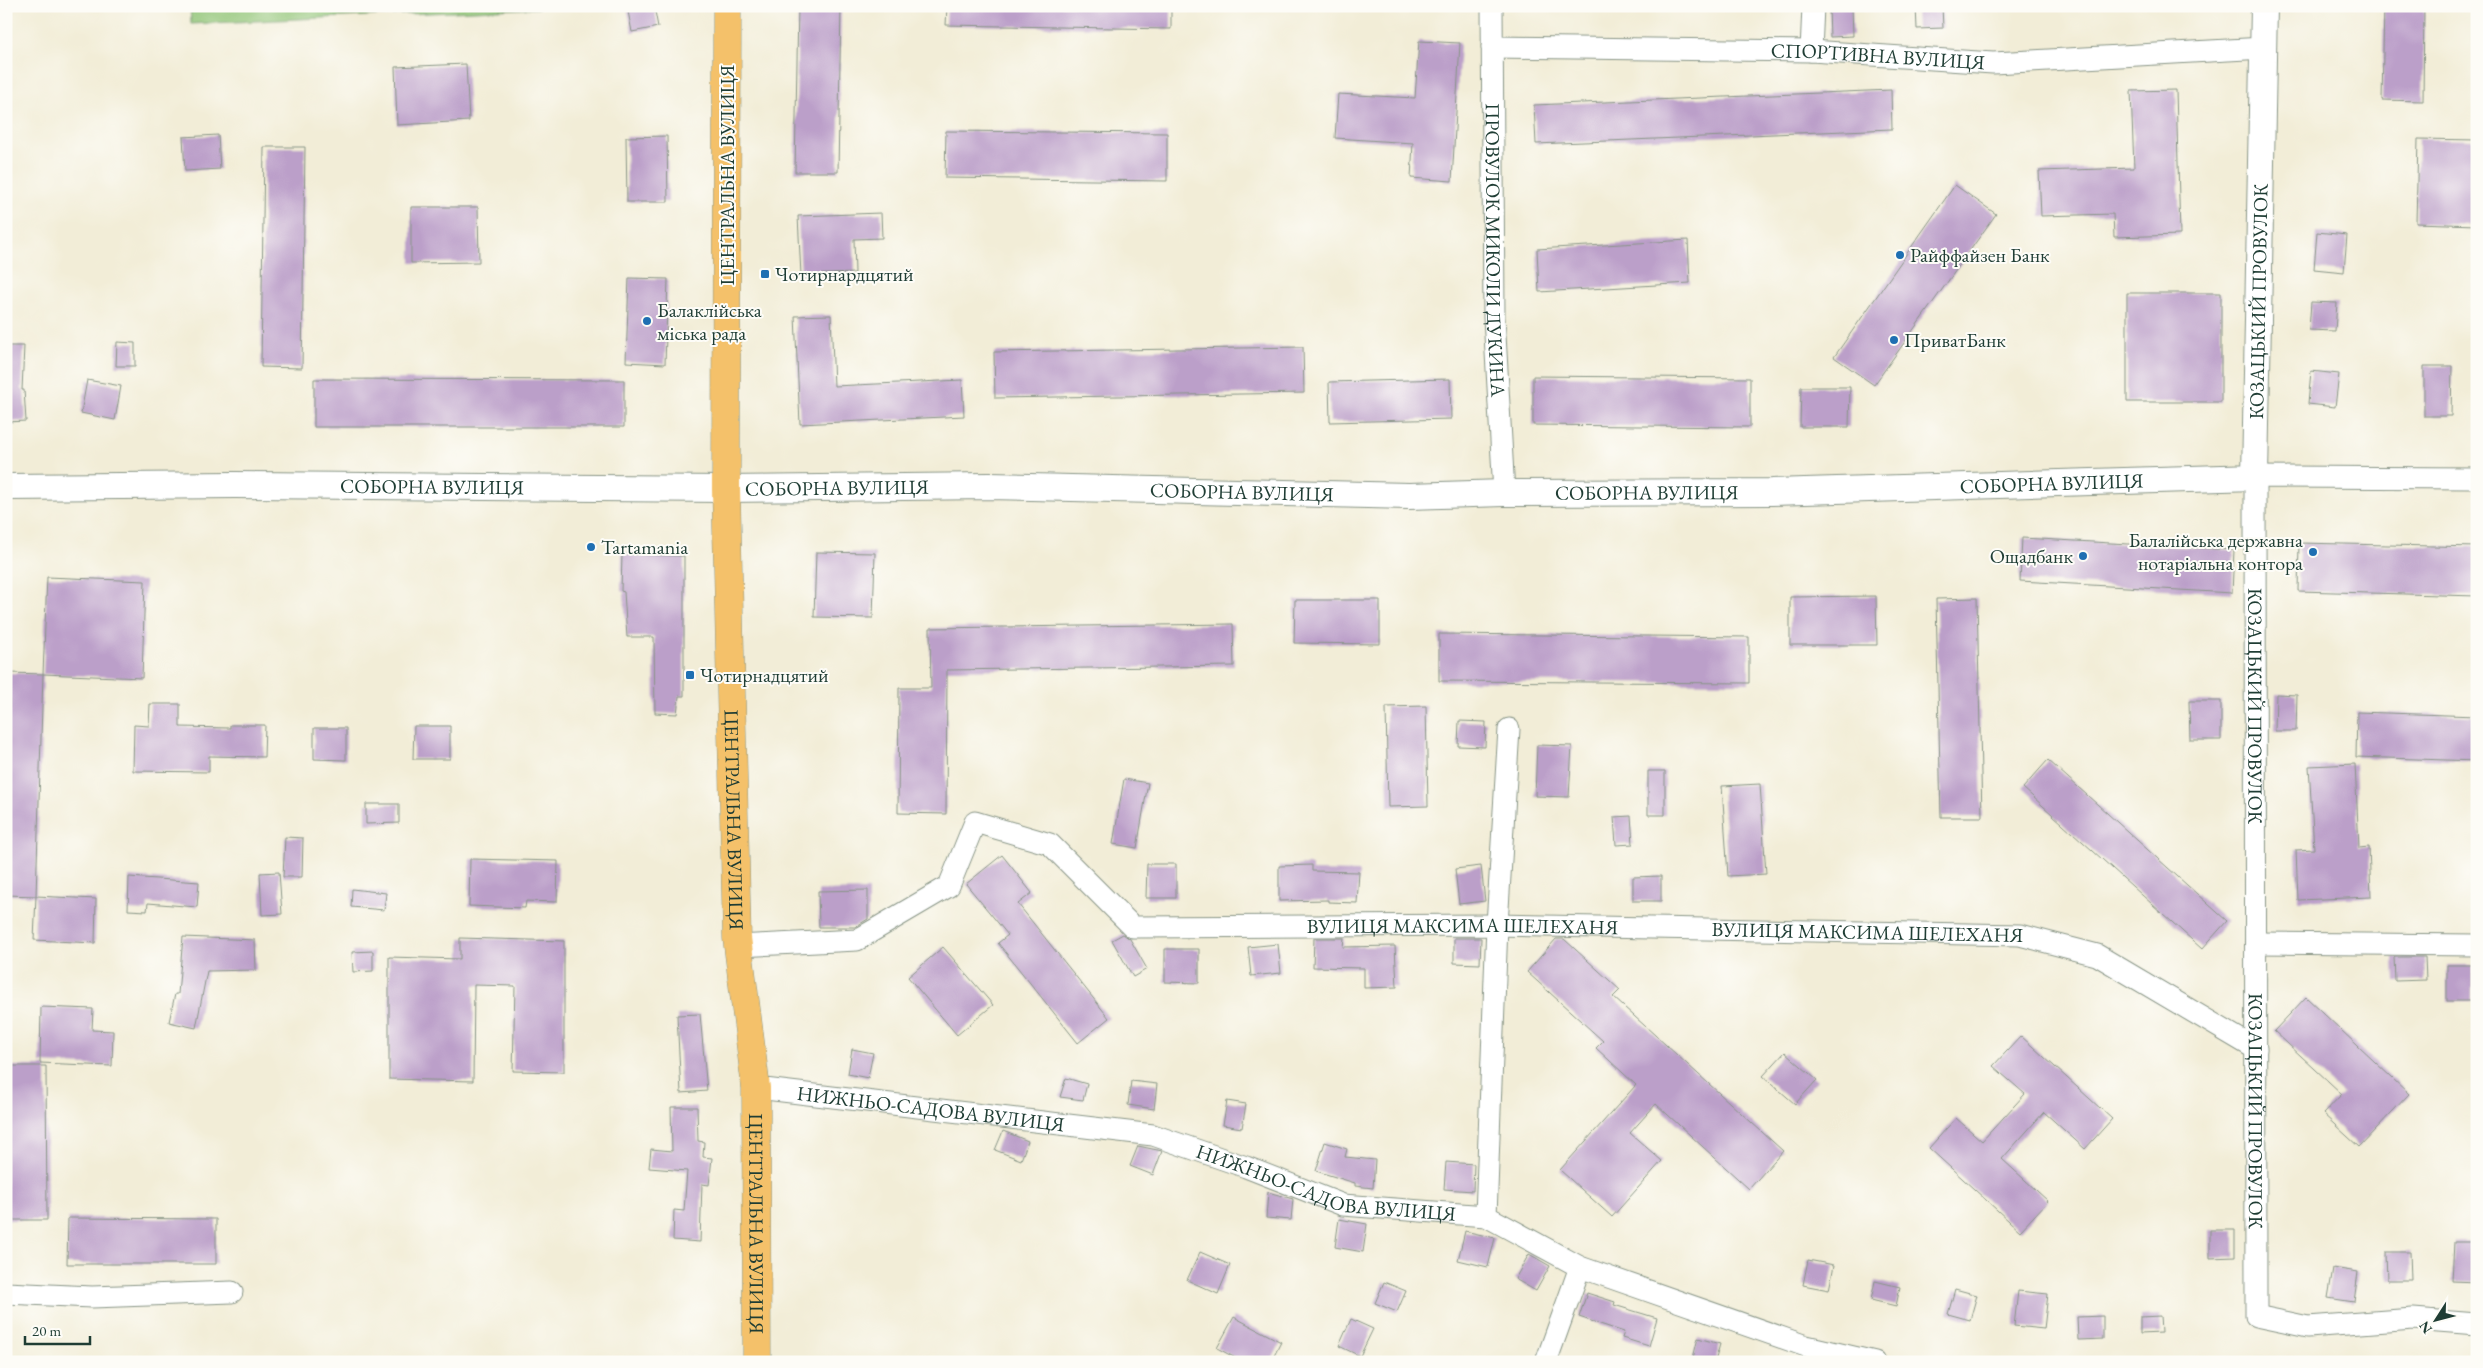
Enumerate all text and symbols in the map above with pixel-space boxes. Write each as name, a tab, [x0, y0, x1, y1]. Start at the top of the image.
street label: СПОРТИВНА ВУЛИЦЯ	[1771, 37, 1986, 75]
street label: ЦЕНТРАЛЬНА ВУЛИЦЯ	[714, 65, 740, 285]
street label: ПРОВУЛОК МИКОЛИ ДУКИНА	[1480, 103, 1512, 398]
street label: КОЗАЦЬКИЙ ПРОВУЛОК	[2243, 183, 2274, 420]
place label: Райффайзен Банк	[1910, 242, 2050, 268]
marker: Райффайзен Банк	[1894, 249, 1906, 261]
place label: Чотирнардцятий	[775, 261, 914, 287]
marker: Чотирнардцятий	[759, 268, 771, 280]
place label: Балаклійська міська рада	[657, 297, 762, 346]
marker: Балаклійська міська рада	[641, 315, 653, 327]
place label: ПриватБанк	[1904, 327, 2006, 353]
marker: ПриватБанк	[1888, 334, 1900, 346]
street label: СОБОРНА ВУЛИЦЯ	[1959, 467, 2144, 499]
street label: СОБОРНА ВУЛИЦЯ	[340, 473, 524, 500]
street label: СОБОРНА ВУЛИЦЯ	[745, 474, 929, 502]
street label: СОБОРНА ВУЛИЦЯ	[1150, 477, 1334, 507]
street label: СОБОРНА ВУЛИЦЯ	[1555, 479, 1739, 506]
place label: Балалійська державна нотаріальна контора	[2128, 527, 2303, 576]
place label: Tartamania	[601, 534, 688, 560]
marker: Tartamania	[585, 541, 597, 553]
place label: Ощадбанк	[1990, 543, 2073, 569]
marker: Балалійська державна нотаріальна контора	[2307, 546, 2319, 558]
marker: Ощадбанк	[2077, 550, 2089, 562]
street label: КОЗАЦЬКИЙ ПРОВУЛОК	[2242, 588, 2268, 825]
place label: Чотирнадцятий	[700, 662, 829, 688]
marker: Чотирнадцятий	[684, 669, 696, 681]
street label: ЦЕНТРАЛЬНА ВУЛИЦЯ	[718, 709, 750, 931]
street label: ВУЛИЦЯ МАКСИМА ШЕЛЕХАНЯ	[1307, 912, 1619, 940]
street label: ВУЛИЦЯ МАКСИМА ШЕЛЕХАНЯ	[1712, 916, 2023, 948]
street label: КОЗАЦЬКИЙ ПРОВУЛОК	[2243, 993, 2269, 1230]
street label: НИЖНЬО-САДОВА ВУЛИЦЯ	[796, 1080, 1066, 1137]
street label: ЦЕНТРАЛЬНА ВУЛИЦЯ	[743, 1113, 770, 1334]
street label: НИЖНЬО-САДОВА ВУЛИЦЯ	[1193, 1138, 1457, 1227]
north arrow	[2410, 1296, 2460, 1346]
scale bar	[25, 1313, 90, 1345]
text: N	[2414, 1317, 2436, 1338]
text: 20 m	[32, 1321, 61, 1340]

